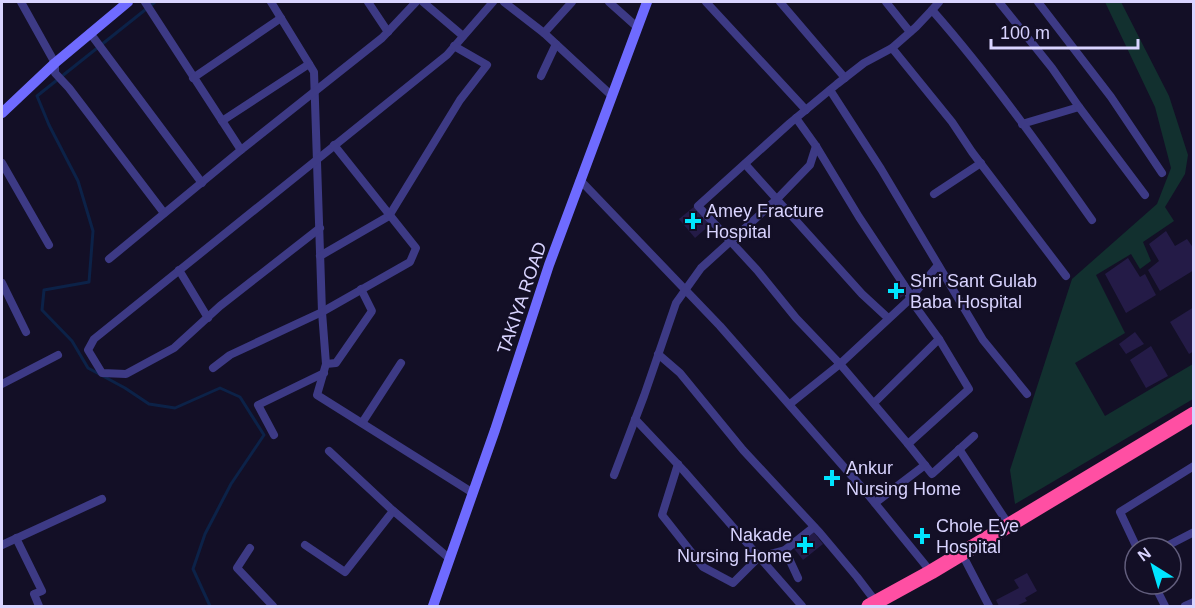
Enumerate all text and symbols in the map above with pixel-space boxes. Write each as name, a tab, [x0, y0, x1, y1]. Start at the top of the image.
scale bar	[991, 12, 1138, 50]
text: 100 m	[1000, 23, 1050, 43]
place label: Amey Fracture Hospital	[706, 201, 824, 242]
marker: Amey Fracture Hospital	[684, 212, 702, 230]
street label: TAKIYA ROAD	[493, 239, 551, 357]
place label: Shri Sant Gulab Baba Hospital	[910, 271, 1037, 312]
marker: Shri Sant Gulab Baba Hospital	[887, 282, 905, 300]
place label: Ankur Nursing Home	[846, 458, 961, 499]
marker: Ankur Nursing Home	[823, 469, 841, 487]
place label: Chole Eye Hospital	[936, 516, 1019, 557]
place label: Nakade Nursing Home	[677, 525, 792, 566]
marker: Chole Eye Hospital	[913, 527, 931, 545]
marker: Nakade Nursing Home	[796, 536, 814, 554]
north arrow	[1123, 536, 1183, 596]
text: N	[1135, 544, 1154, 565]

